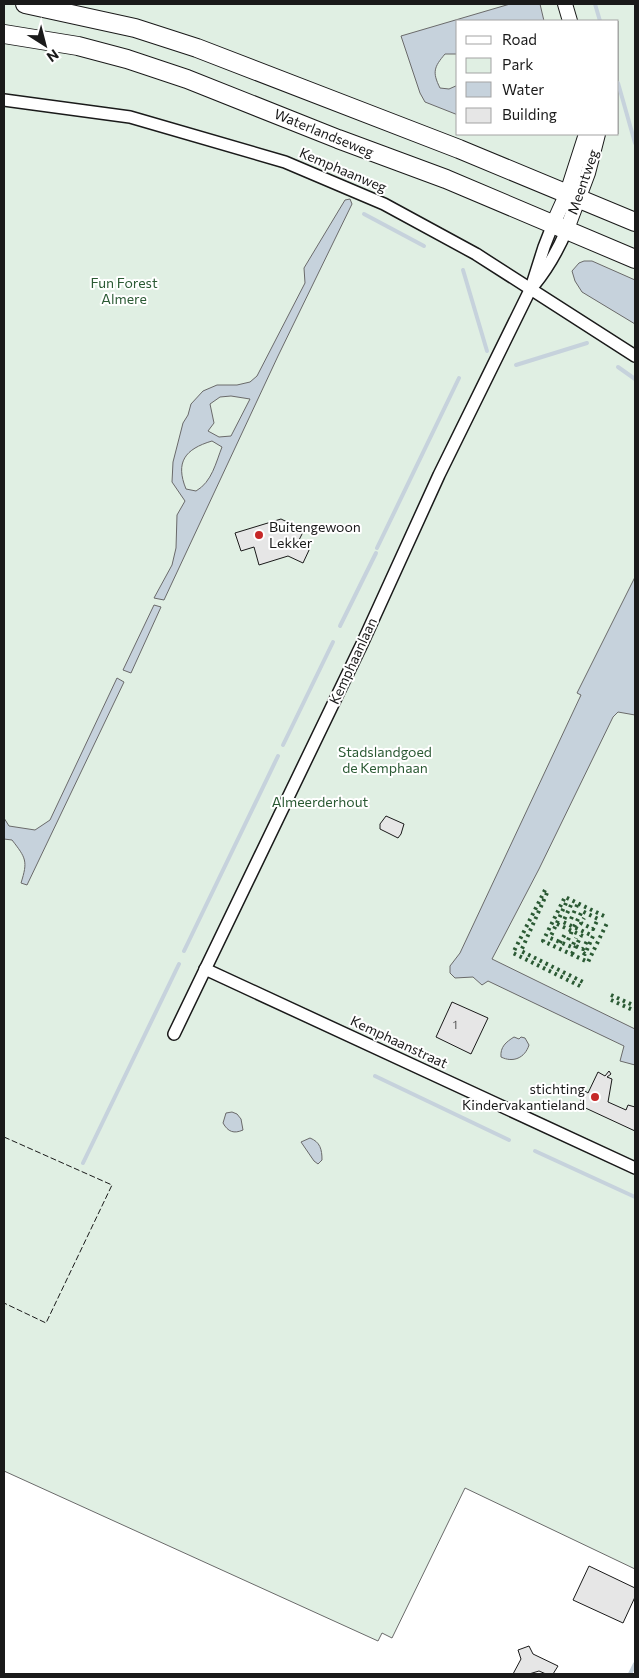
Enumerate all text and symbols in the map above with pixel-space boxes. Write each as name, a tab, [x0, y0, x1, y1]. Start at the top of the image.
north arrow	[20, 20, 70, 70]
legend	[456, 20, 619, 135]
text: Road	[502, 30, 537, 48]
text: N	[44, 46, 62, 66]
text: Park	[502, 55, 533, 73]
text: Water	[502, 80, 544, 98]
street label: Waterlandseweg	[272, 105, 377, 160]
text: Building	[502, 105, 557, 123]
street label: Kemphaanweg	[297, 143, 390, 196]
street label: Meentweg	[563, 147, 602, 217]
park label: Fun Forest Almere	[90, 274, 158, 307]
place label: Buitengewoon Lekker	[269, 518, 361, 551]
marker: Buitengewoon Lekker	[253, 529, 265, 541]
street label: Kemphaanlaan	[325, 615, 380, 707]
park label: Stadslandgoed de Kemphaan	[338, 743, 432, 776]
park label: Almeerderhout	[272, 793, 369, 810]
street label: Kemphaanstraat	[348, 1012, 451, 1072]
house number: 1	[453, 1018, 457, 1031]
place label: stichting Kindervakantieland	[462, 1080, 585, 1113]
marker: stichting Kindervakantieland	[589, 1091, 601, 1103]

